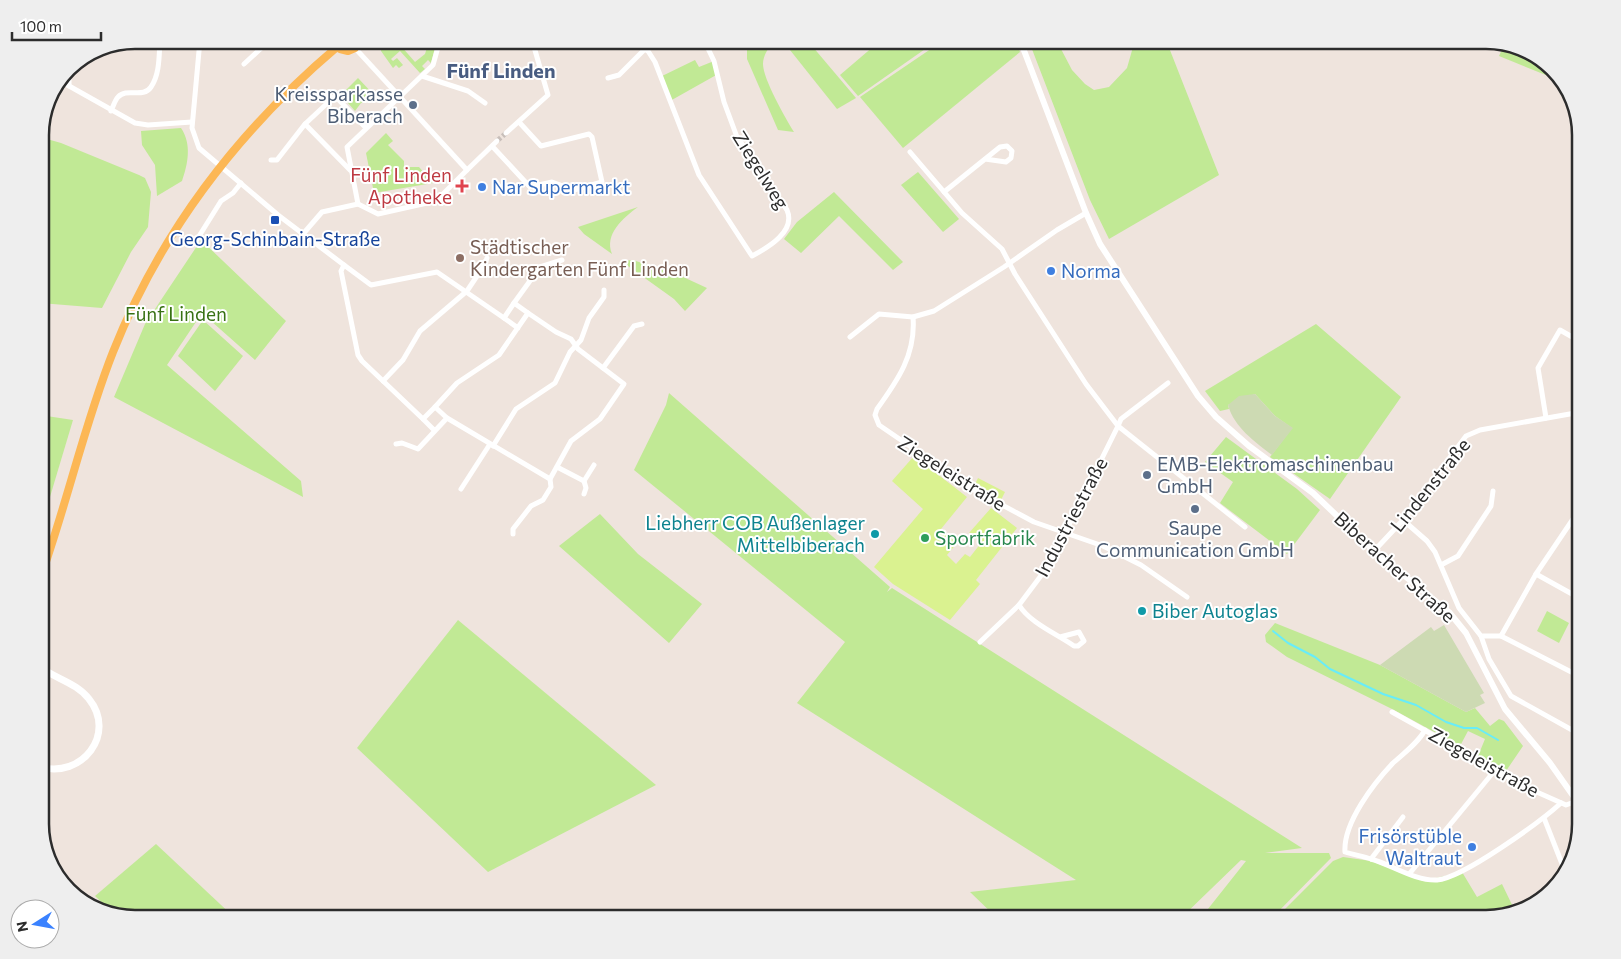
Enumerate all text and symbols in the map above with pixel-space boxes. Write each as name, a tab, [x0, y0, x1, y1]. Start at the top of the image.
scale bar	[12, 10, 101, 42]
text: 100 m	[20, 17, 62, 35]
district label: Fünf Linden	[447, 58, 555, 82]
place label: Kreissparkasse Biberach	[275, 82, 403, 127]
marker: Kreissparkasse Biberach	[407, 99, 419, 111]
street label: Ziegelweg	[728, 126, 794, 213]
place label: Fünf Linden Apotheke	[350, 163, 452, 208]
place label: Nar Supermarkt	[492, 175, 631, 198]
marker: Fünf Linden Apotheke	[456, 180, 468, 192]
marker: Nar Supermarkt	[476, 181, 488, 193]
marker: Georg-Schinbain-Straße	[269, 214, 281, 226]
place label: Georg-Schinbain-Straße	[170, 227, 380, 250]
place label: Städtischer Kindergarten Fünf Linden	[470, 235, 689, 280]
marker: Städtischer Kindergarten Fünf Linden	[454, 252, 466, 264]
place label: Norma	[1061, 259, 1121, 282]
marker: Norma	[1045, 265, 1057, 277]
park label: Fünf Linden	[125, 302, 227, 325]
street label: Ziegeleistraße	[894, 430, 1010, 515]
street label: Lindenstraße	[1385, 433, 1474, 536]
place label: EMB-Elektromaschinenbau GmbH	[1157, 452, 1394, 497]
street label: Industriestraße	[1029, 453, 1112, 580]
marker: EMB-Elektromaschinenbau GmbH	[1141, 469, 1153, 481]
marker: Saupe Communication GmbH	[1189, 503, 1201, 515]
street label: Biberacher Straße	[1330, 506, 1461, 627]
place label: Liebherr COB Außenlager Mittelbiberach	[645, 511, 865, 556]
place label: Saupe Communication GmbH	[1096, 516, 1294, 561]
place label: Sportfabrik	[935, 526, 1035, 549]
marker: Liebherr COB Außenlager Mittelbiberach	[869, 528, 881, 540]
marker: Sportfabrik	[919, 532, 931, 544]
place label: Biber Autoglas	[1152, 599, 1278, 622]
marker: Biber Autoglas	[1136, 605, 1148, 617]
street label: Ziegeleistraße	[1425, 722, 1544, 801]
place label: Frisörstüble Waltraut	[1359, 824, 1462, 869]
marker: Frisörstüble Waltraut	[1466, 841, 1478, 853]
north arrow	[10, 899, 60, 949]
text: N	[12, 920, 31, 933]

